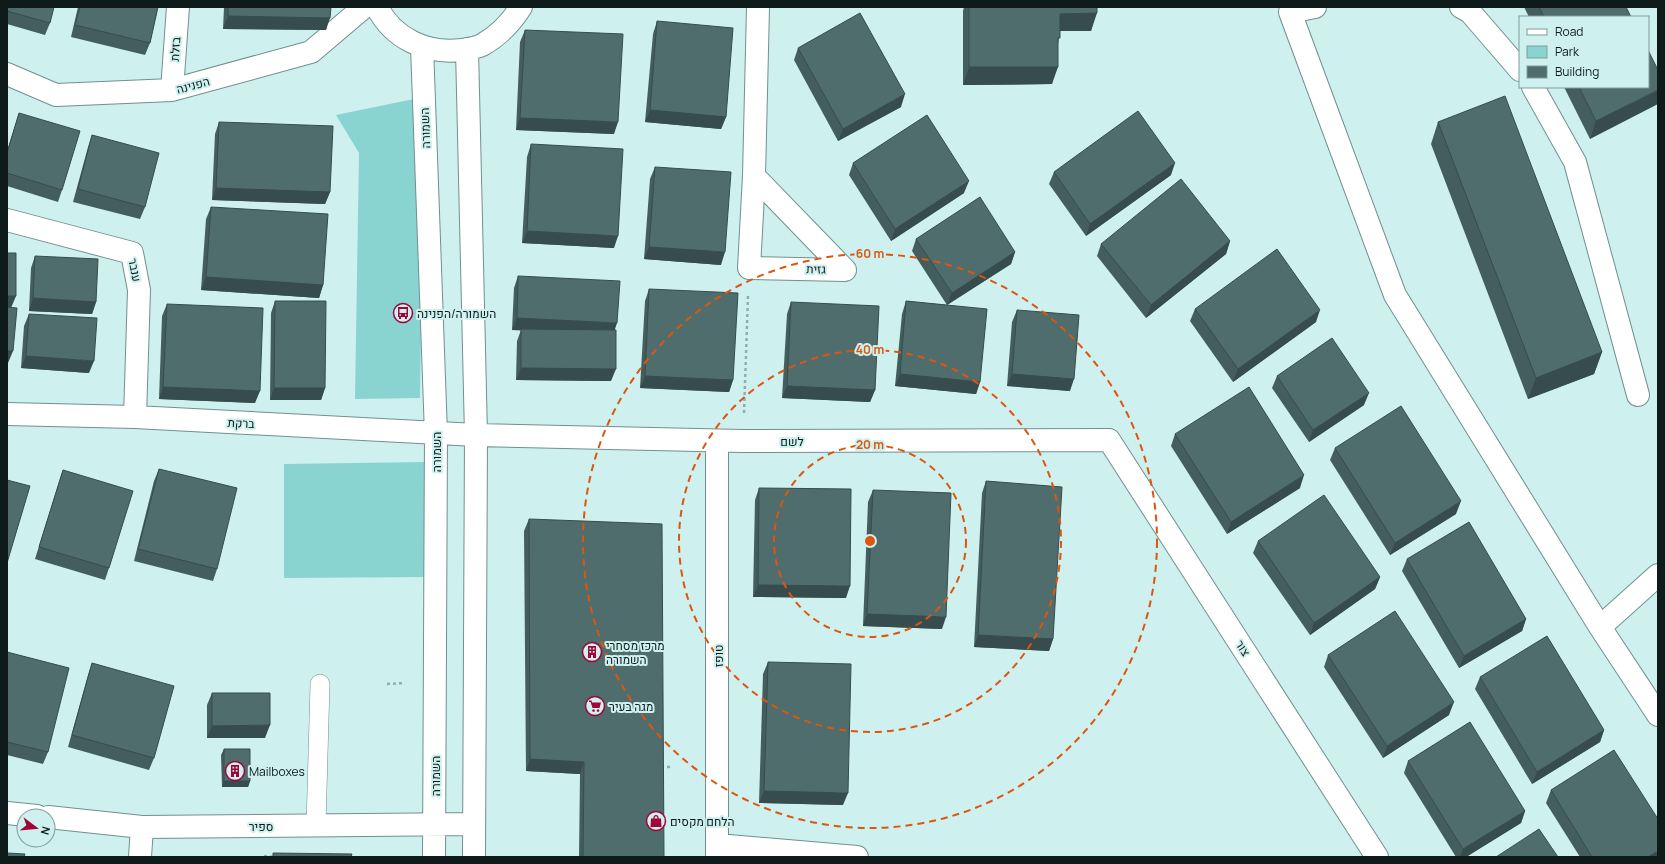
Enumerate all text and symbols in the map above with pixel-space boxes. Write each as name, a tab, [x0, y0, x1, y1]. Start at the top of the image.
legend	[1519, 16, 1649, 88]
text: Road	[1555, 23, 1583, 40]
street label: בזלת	[166, 36, 184, 62]
text: Park	[1555, 43, 1580, 60]
text: Building	[1555, 63, 1599, 80]
street label: הפנינה	[174, 72, 212, 98]
street label: השמורה	[416, 107, 434, 149]
text: 60 m	[856, 245, 884, 262]
street label: ענבר	[124, 257, 146, 283]
street label: גזית	[806, 260, 827, 278]
bus stop icon: השמורה/הפנינה	[392, 302, 414, 324]
place label: השמורה/הפנינה	[417, 305, 496, 322]
text: 40 m	[856, 341, 884, 358]
street label: ברקת	[227, 414, 256, 432]
street label: השמורה	[428, 432, 445, 472]
street label: לשם	[780, 433, 804, 450]
text: 20 m	[856, 436, 884, 453]
centre of rings	[863, 534, 877, 548]
place label: מרכז מסחרי השמורה	[606, 637, 665, 668]
street label: צור	[1232, 637, 1255, 660]
building icon: מרכז מסחרי השמורה	[581, 641, 603, 663]
street label: טופז	[710, 645, 727, 667]
supermarket icon: מגה בעיר	[584, 695, 606, 717]
place label: מגה בעיר	[609, 698, 653, 715]
street label: השמורה	[427, 756, 444, 796]
building icon: Mailboxes	[224, 760, 246, 782]
place label: Mailboxes	[249, 763, 305, 780]
north arrow	[16, 808, 56, 848]
shop icon: הלחם מקסים	[645, 810, 667, 832]
place label: הלחם מקסים	[670, 813, 735, 830]
street label: ספיר	[249, 818, 273, 835]
text: N	[38, 825, 54, 837]

